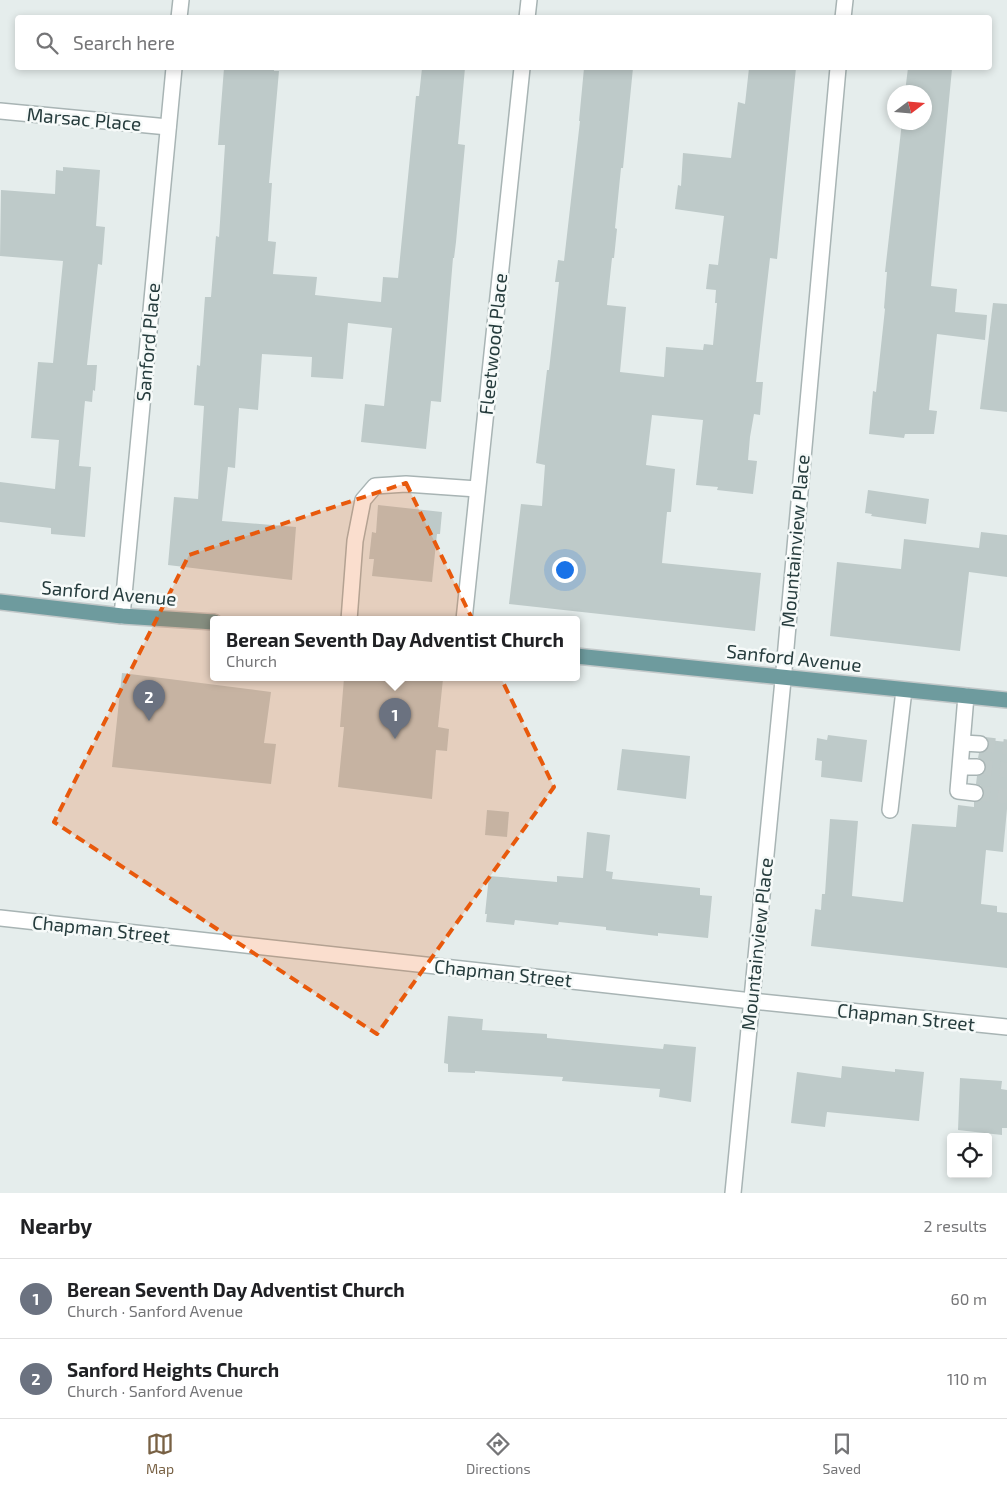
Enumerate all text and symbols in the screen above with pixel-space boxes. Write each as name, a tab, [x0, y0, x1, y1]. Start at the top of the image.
search box	[15, 15, 992, 70]
icon: search	[33, 29, 61, 57]
text: Search here	[73, 31, 175, 54]
north arrow	[887, 85, 932, 130]
street label: Marsac Place	[26, 102, 142, 135]
street label: Fleetwood Place	[474, 272, 511, 416]
street label: Sanford Place	[131, 282, 164, 402]
street label: Mountainview Place	[775, 453, 814, 629]
your location	[552, 557, 578, 583]
street label: Sanford Avenue	[40, 575, 178, 610]
popup	[210, 616, 580, 681]
text: Berean Seventh Day Adventist Church	[226, 628, 564, 651]
street label: Sanford Avenue	[725, 639, 863, 676]
text: Church	[226, 651, 277, 670]
pin: 2	[133, 680, 165, 721]
pin: 1	[379, 698, 411, 739]
street label: Mountainview Place	[736, 856, 777, 1032]
street label: Chapman Street	[31, 910, 171, 947]
street label: Chapman Street	[433, 954, 573, 991]
street label: Chapman Street	[836, 998, 976, 1035]
map controls	[947, 1133, 992, 1178]
button: locate	[947, 1133, 992, 1178]
text: Nearby	[20, 1213, 92, 1238]
text: 2 results	[924, 1216, 987, 1235]
text: Berean Seventh Day Adventist Church	[67, 1278, 405, 1301]
text: 1	[33, 1289, 39, 1308]
text: 60 m	[951, 1289, 987, 1308]
text: Church · Sanford Avenue	[67, 1301, 243, 1320]
text: Sanford Heights Church	[67, 1358, 279, 1381]
text: 2	[31, 1369, 41, 1388]
text: 110 m	[947, 1369, 987, 1388]
text: Church · Sanford Avenue	[67, 1381, 243, 1400]
tab: Map	[146, 1430, 174, 1477]
tab: Directions	[466, 1430, 531, 1477]
tab: Saved	[823, 1430, 861, 1477]

